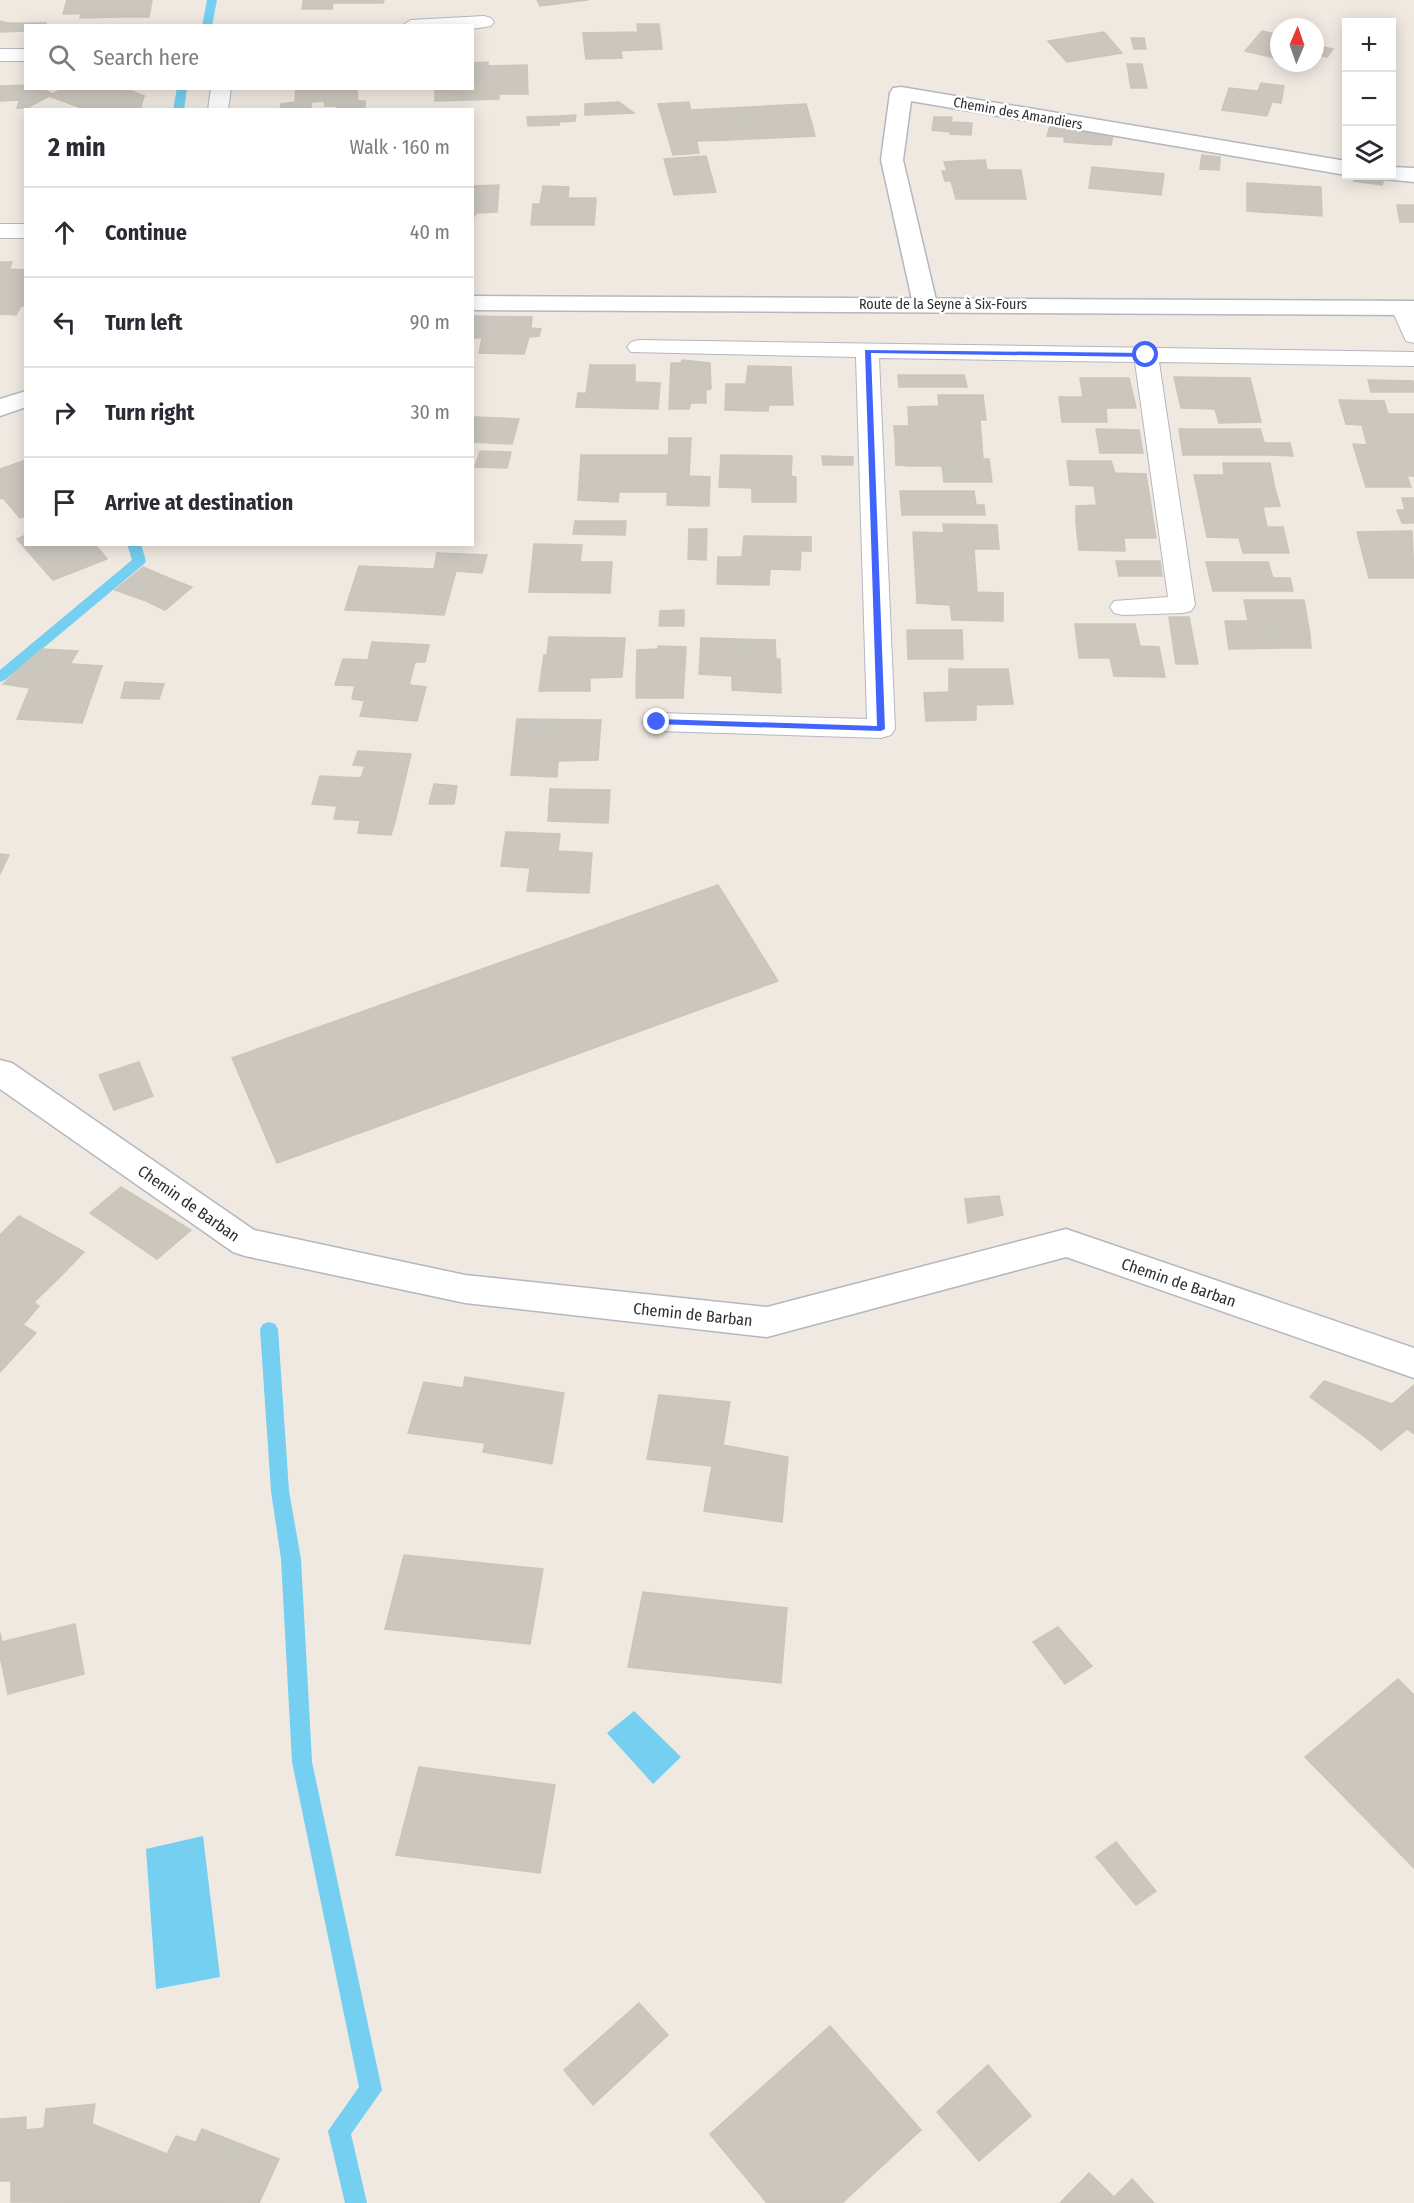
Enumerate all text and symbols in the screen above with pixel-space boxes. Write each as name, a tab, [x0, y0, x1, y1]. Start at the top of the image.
north arrow	[1270, 18, 1324, 72]
map controls	[1342, 18, 1396, 180]
button: +	[1342, 18, 1396, 72]
search box	[24, 24, 474, 90]
icon: search	[45, 41, 78, 74]
text: Search here	[93, 44, 199, 71]
button: −	[1342, 72, 1396, 126]
street label: Chemin des Amandiers	[952, 94, 1084, 133]
button: layers	[1342, 126, 1396, 180]
text: 2 min	[48, 132, 106, 163]
text: Walk · 160 m	[350, 135, 450, 159]
icon: ahead	[48, 216, 81, 249]
text: Continue	[105, 219, 187, 246]
text: 40 m	[410, 220, 450, 244]
street label: Route de la Seyne à Six-Fours	[859, 296, 1027, 313]
icon: left	[48, 306, 81, 339]
text: Turn left	[105, 309, 183, 336]
text: 90 m	[410, 310, 450, 334]
route start	[1132, 341, 1158, 367]
icon: right	[48, 396, 81, 429]
text: Turn right	[105, 399, 194, 426]
text: 30 m	[410, 400, 450, 424]
icon: arrive	[48, 486, 81, 519]
text: Arrive at destination	[105, 489, 293, 516]
route end	[643, 708, 669, 734]
street label: Chemin de Barban	[134, 1161, 243, 1246]
street label: Chemin de Barban	[1119, 1254, 1239, 1311]
street label: Chemin de Barban	[632, 1299, 754, 1330]

